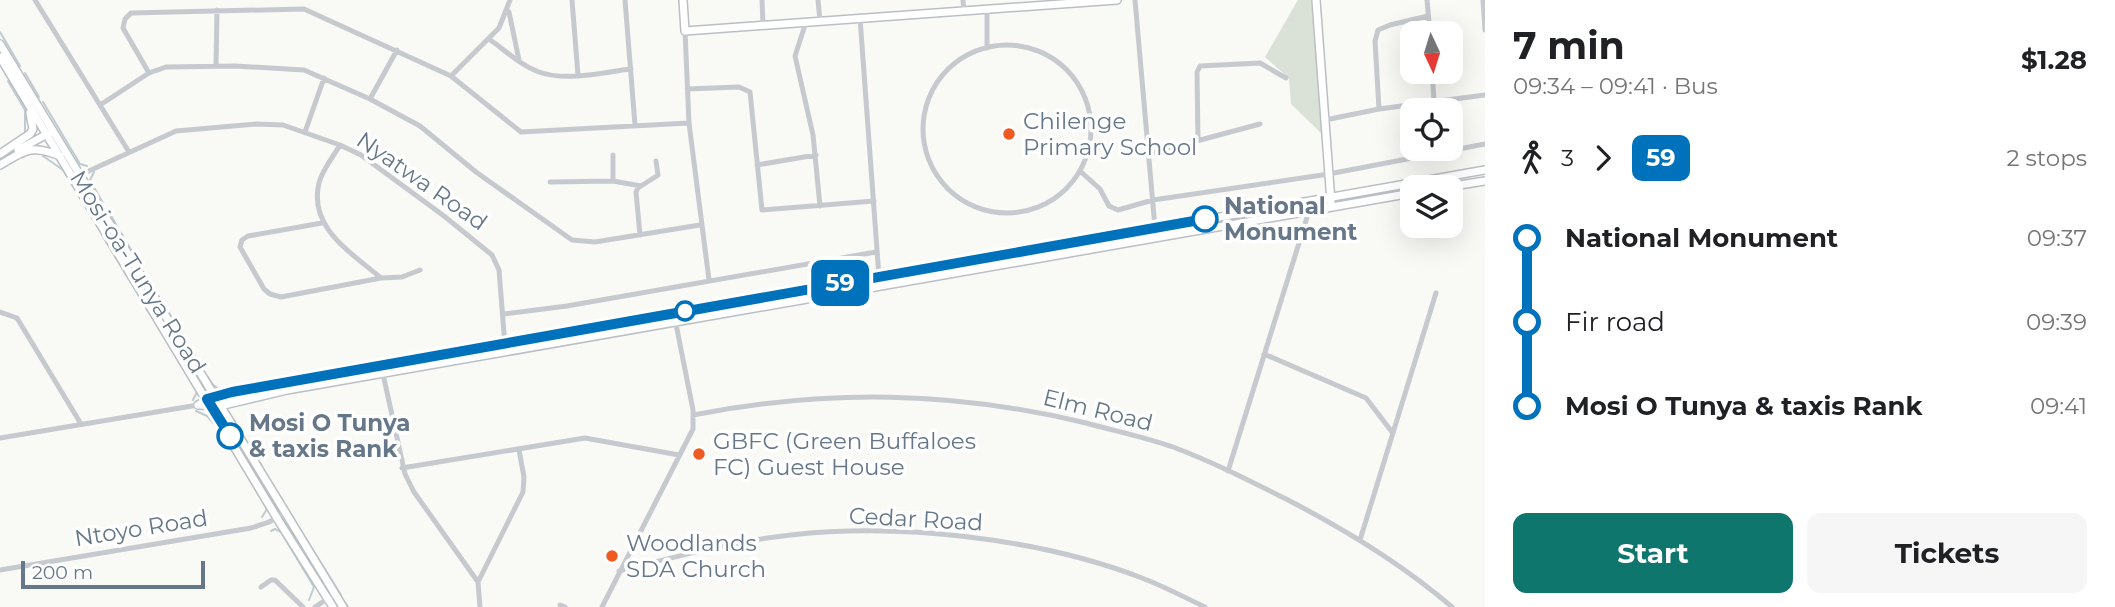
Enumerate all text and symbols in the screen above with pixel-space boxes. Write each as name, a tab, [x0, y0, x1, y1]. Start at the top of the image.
north arrow	[1400, 21, 1463, 84]
map controls	[1400, 21, 1463, 238]
text: 7 min	[1513, 22, 1625, 69]
text: $1.28	[2021, 44, 2087, 76]
text: 09:34 – 09:41 · Bus	[1513, 72, 1718, 100]
button: locate	[1400, 98, 1463, 161]
place label: Chilenge Primary School	[1023, 107, 1197, 161]
street label: Nyatwa Road	[351, 126, 493, 236]
marker: Chilenge Primary School	[1001, 126, 1017, 142]
icon: walk	[1513, 139, 1551, 177]
icon: forward	[1584, 139, 1622, 177]
text: 59	[1646, 143, 1676, 172]
text: 3	[1561, 144, 1574, 172]
text: 2 stops	[2007, 144, 2087, 172]
street label: Mosi-oa-Tunya Road	[64, 165, 212, 379]
button: layers	[1400, 175, 1463, 238]
place label: National Monument	[1224, 192, 1357, 246]
marker: National Monument	[1192, 206, 1218, 232]
text: National Monument	[1565, 222, 1838, 254]
text: 09:37	[2027, 224, 2087, 252]
line badge: 59	[808, 260, 872, 306]
text: 59	[825, 268, 855, 297]
unlabelled marker	[675, 301, 695, 321]
text: Fir road	[1565, 306, 1665, 338]
text: 09:39	[2026, 308, 2087, 336]
street label: Elm Road	[1040, 383, 1156, 437]
text: Mosi O Tunya & taxis Rank	[1565, 390, 1923, 422]
text: 09:41	[2030, 392, 2087, 420]
place label: Mosi O Tunya & taxis Rank	[249, 409, 410, 463]
marker: Mosi O Tunya & taxis Rank	[217, 423, 243, 449]
place label: GBFC (Green Buffaloes FC) Guest House	[713, 427, 976, 481]
marker: GBFC (Green Buffaloes FC) Guest House	[691, 446, 707, 462]
street label: Cedar Road	[848, 502, 984, 536]
street label: Ntoyo Road	[72, 504, 210, 552]
button: Start	[1513, 513, 1793, 593]
button: Tickets	[1807, 513, 2087, 593]
place label: Woodlands SDA Church	[626, 529, 766, 583]
marker: Woodlands SDA Church	[604, 548, 620, 564]
scale bar	[21, 558, 205, 590]
text: 200 m	[32, 561, 93, 584]

